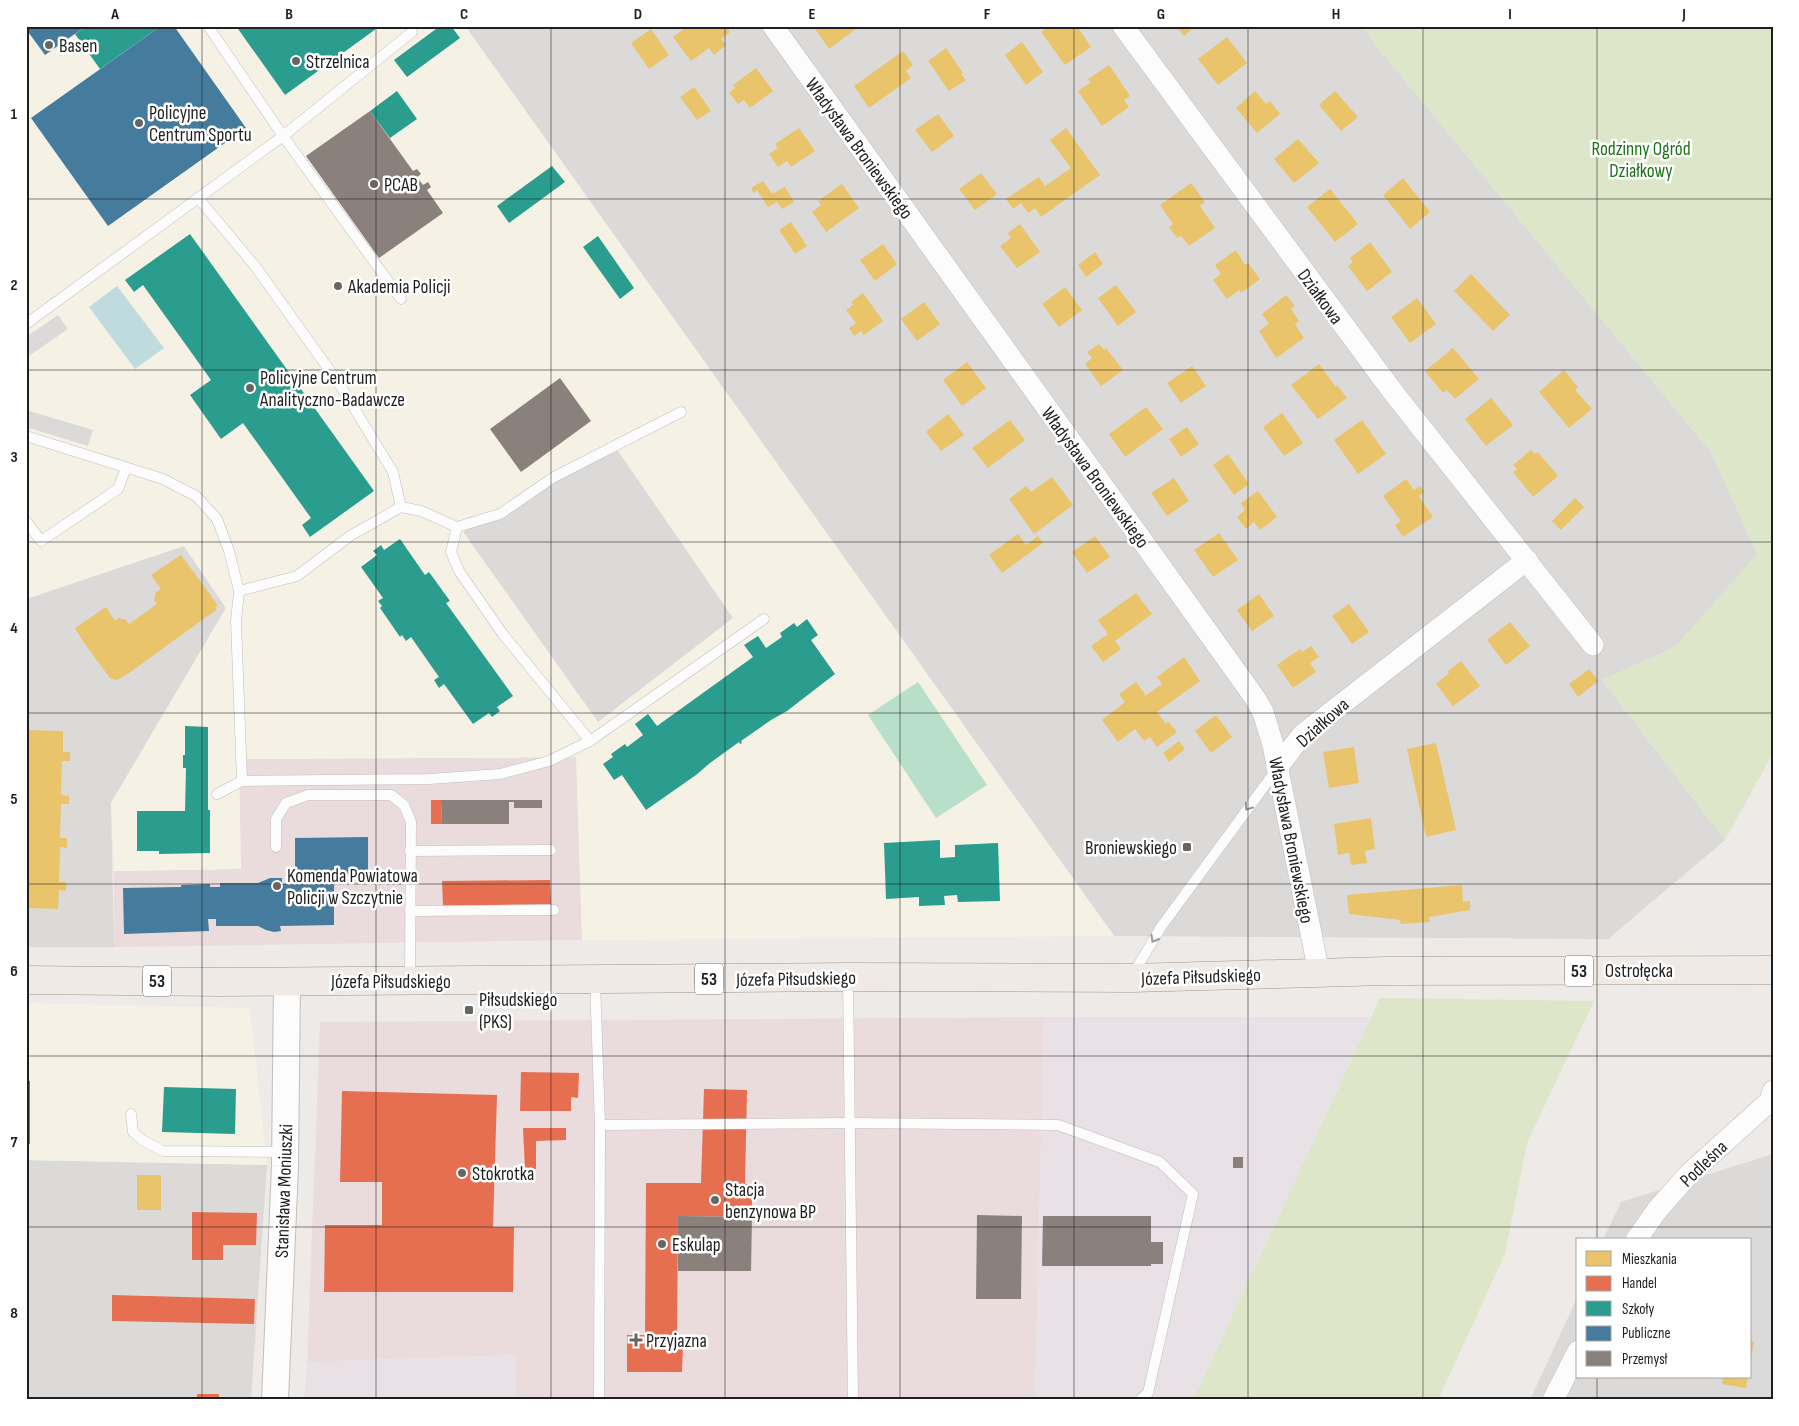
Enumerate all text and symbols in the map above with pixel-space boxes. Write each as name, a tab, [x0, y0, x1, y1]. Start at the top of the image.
text: A	[110, 5, 119, 24]
text: B	[285, 5, 293, 24]
text: C	[460, 5, 468, 24]
text: D	[634, 5, 642, 24]
text: E	[809, 5, 816, 24]
text: F	[984, 5, 991, 24]
text: G	[1157, 5, 1165, 24]
text: H	[1332, 5, 1340, 24]
text: I	[1508, 5, 1512, 24]
text: J	[1681, 5, 1686, 24]
place label: Basen	[59, 35, 97, 58]
marker: Basen	[43, 39, 55, 51]
place label: Strzelnica	[306, 51, 369, 74]
marker: Strzelnica	[290, 55, 302, 67]
street label: Władysława Broniewskiego	[800, 74, 918, 224]
place label: Policyjne Centrum Sportu	[149, 102, 252, 147]
text: 1	[11, 105, 18, 124]
marker: Policyjne Centrum Sportu	[133, 117, 145, 129]
park label: Rodzinny Ogród Działkowy	[1591, 138, 1691, 183]
place label: PCAB	[384, 174, 418, 197]
marker: PCAB	[368, 178, 380, 190]
street label: Działkowa	[1292, 265, 1348, 329]
text: 2	[10, 276, 18, 295]
place label: Akademia Policji	[347, 276, 451, 299]
marker: Akademia Policji	[332, 280, 344, 292]
place label: Policyjne Centrum Analityczno-Badawcze	[259, 367, 405, 412]
marker: Policyjne Centrum Analityczno-Badawcze	[244, 382, 256, 394]
street label: Władysława Broniewskiego	[1036, 403, 1154, 553]
text: 3	[10, 448, 18, 467]
text: 4	[10, 619, 18, 638]
street label: Działkowa	[1292, 694, 1354, 753]
street label: Władysława Broniewskiego	[1263, 755, 1318, 925]
text: 5	[10, 790, 18, 809]
one-way arrow	[1246, 801, 1254, 810]
place label: Broniewskiego	[1085, 837, 1177, 860]
marker: Broniewskiego	[1181, 841, 1193, 853]
place label: Komenda Powiatowa Policji w Szczytnie	[287, 865, 418, 910]
marker: Komenda Powiatowa Policji w Szczytnie	[271, 880, 283, 892]
one-way arrow	[1150, 934, 1160, 943]
road number: 53	[1565, 956, 1593, 986]
street label: Ostrołęcka	[1605, 960, 1673, 983]
text: 6	[10, 962, 18, 981]
road number: 53	[695, 964, 723, 994]
street label: Józefa Piłsudskiego	[1140, 964, 1261, 991]
road number: 53	[143, 966, 171, 996]
street label: Józefa Piłsudskiego	[735, 967, 856, 992]
street label: Józefa Piłsudskiego	[330, 971, 451, 994]
place label: Piłsudskiego (PKS)	[479, 989, 557, 1034]
marker: Piłsudskiego (PKS)	[463, 1004, 475, 1016]
street label: Stanisława Moniuszki	[271, 1124, 298, 1258]
text: 7	[11, 1133, 18, 1152]
street label: Podleśna	[1675, 1136, 1733, 1192]
place label: Stokrotka	[472, 1163, 534, 1186]
marker: Stokrotka	[456, 1167, 468, 1179]
place label: Stacja benzynowa BP	[725, 1179, 816, 1224]
marker: Stacja benzynowa BP	[709, 1194, 721, 1206]
place label: Eskulap	[672, 1234, 721, 1257]
marker: Eskulap	[656, 1238, 668, 1250]
legend	[1576, 1238, 1752, 1378]
text: Mieszkania	[1622, 1250, 1677, 1269]
text: Handel	[1622, 1274, 1657, 1293]
text: Szkoły	[1622, 1300, 1655, 1319]
text: 8	[10, 1304, 18, 1323]
text: Publiczne	[1622, 1324, 1670, 1343]
place label: Przyjazna	[646, 1330, 707, 1353]
marker: Przyjazna	[630, 1334, 642, 1346]
text: Przemysł	[1622, 1350, 1668, 1369]

